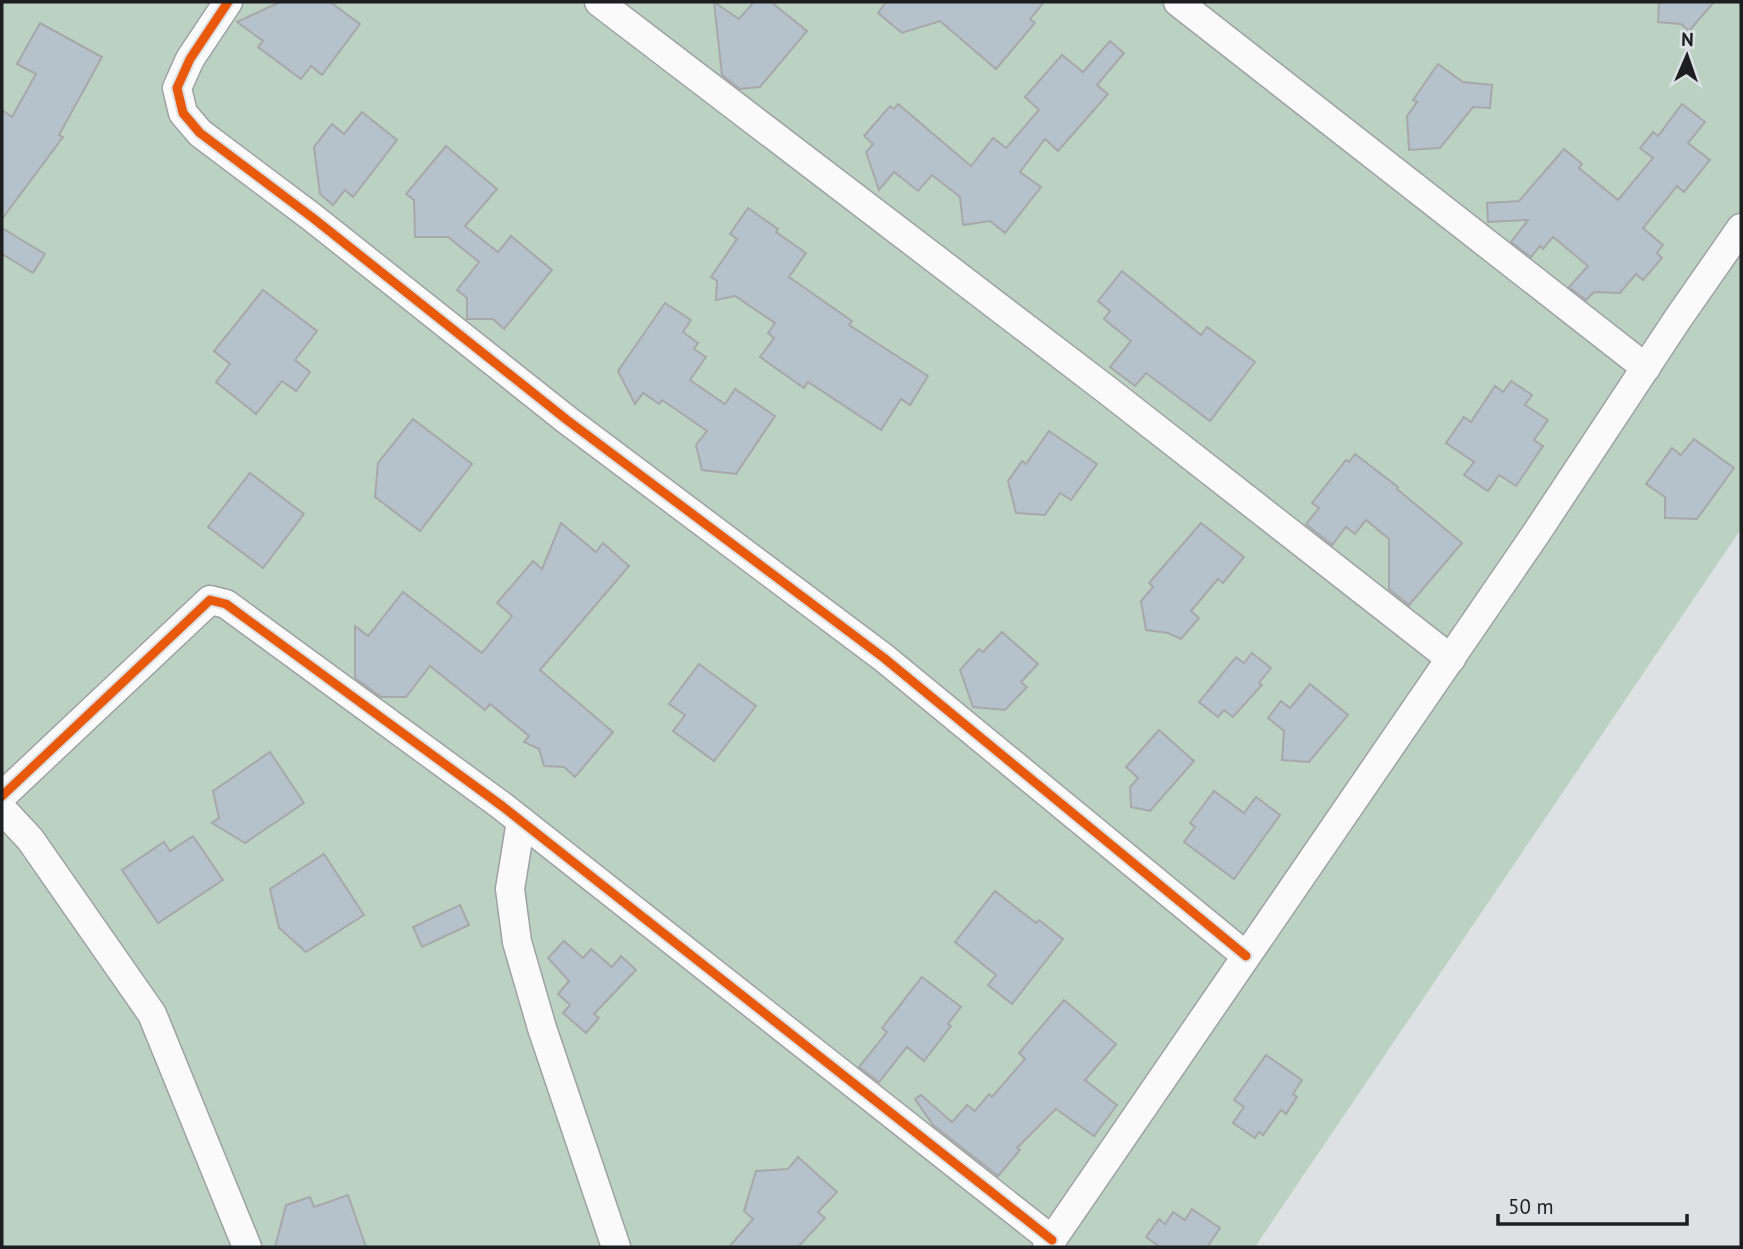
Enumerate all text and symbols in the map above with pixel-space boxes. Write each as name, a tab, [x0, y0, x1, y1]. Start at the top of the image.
north arrow	[1652, 21, 1722, 91]
text: N	[1681, 27, 1694, 51]
scale bar	[1498, 1182, 1687, 1226]
text: 50 m	[1508, 1193, 1554, 1220]

